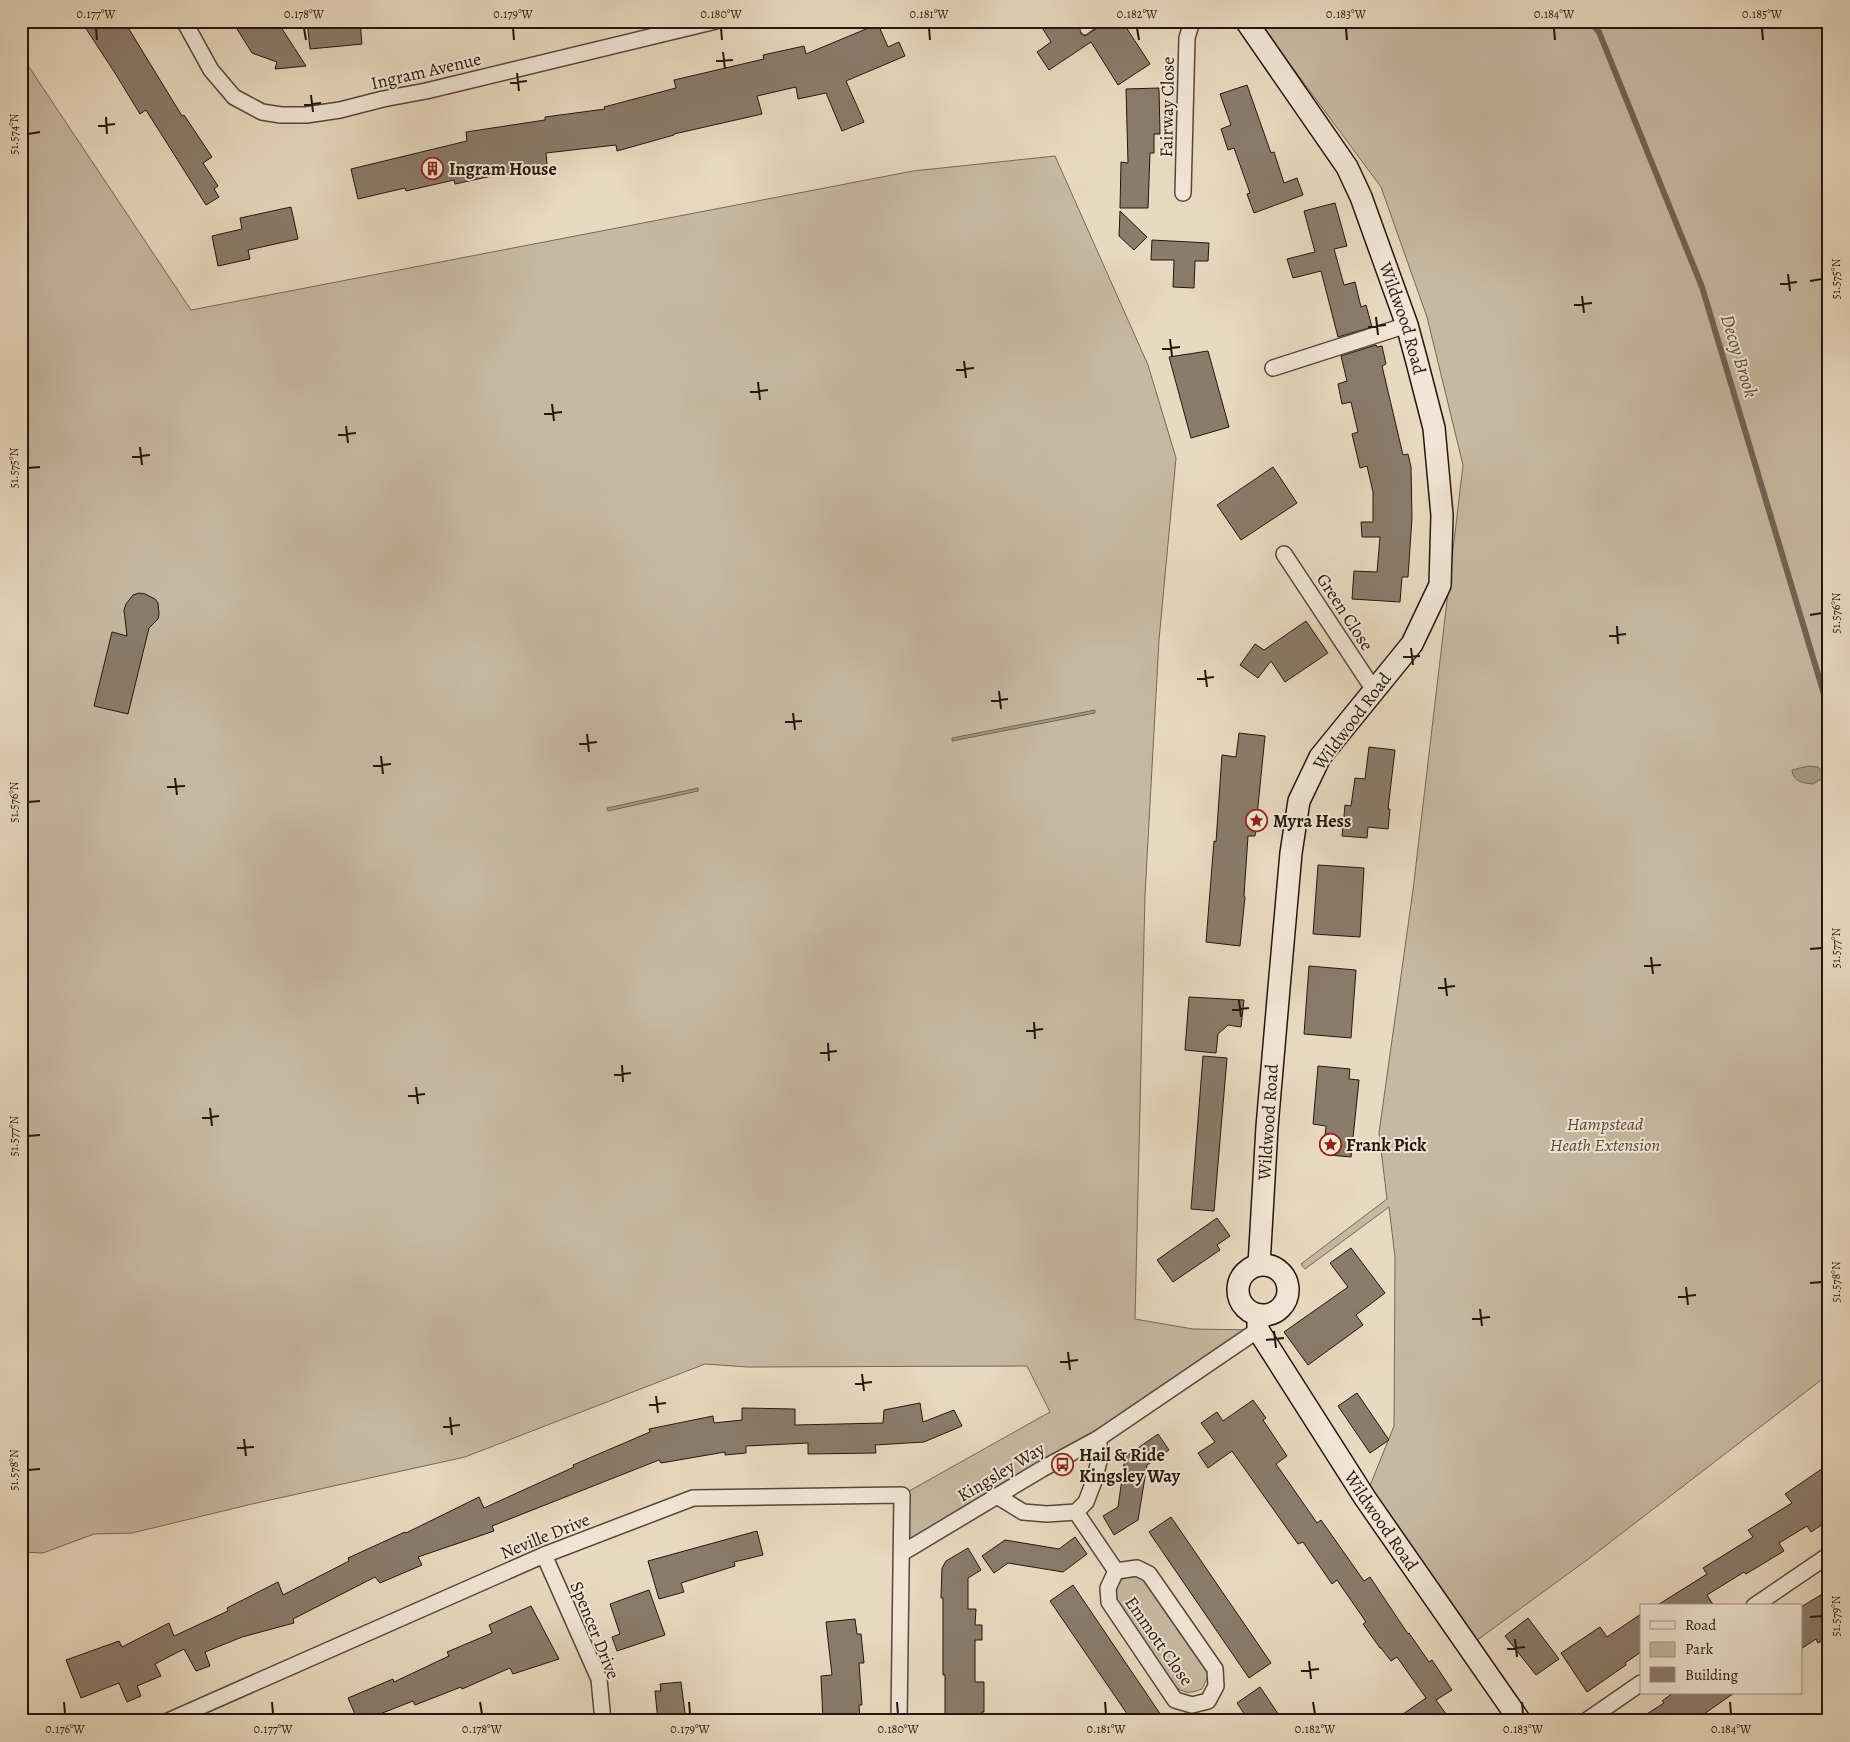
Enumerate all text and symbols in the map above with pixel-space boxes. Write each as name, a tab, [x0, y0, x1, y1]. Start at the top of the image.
text: 0.177°W	[76, 6, 116, 22]
text: 0.178°W	[284, 6, 325, 22]
text: 0.179°W	[493, 6, 534, 22]
text: 0.180°W	[700, 6, 742, 22]
text: 0.181°W	[910, 6, 949, 22]
text: 0.182°W	[1117, 6, 1158, 22]
text: 0.183°W	[1326, 6, 1367, 22]
text: 0.184°W	[1534, 6, 1575, 22]
text: 0.185°W	[1742, 6, 1783, 22]
street label: Ingram Avenue	[369, 47, 483, 95]
street label: Fairway Close	[1154, 56, 1180, 158]
text: 51.574°N	[6, 113, 22, 154]
building icon: Ingram House	[421, 157, 445, 181]
place label: Ingram House	[449, 157, 557, 181]
street label: Wildwood Road	[1373, 258, 1432, 377]
text: 51.575°N	[1828, 258, 1844, 299]
water label: Decoy Brook	[1714, 311, 1764, 401]
text: 51.575°N	[6, 447, 22, 488]
street label: Green Close	[1311, 569, 1379, 655]
text: 51.576°N	[1828, 592, 1844, 633]
street label: Wildwood Road	[1307, 667, 1397, 775]
text: 51.576°N	[6, 781, 22, 822]
place icon: Myra Hess	[1245, 809, 1269, 833]
place label: Myra Hess	[1273, 809, 1351, 833]
text: 51.577°N	[1828, 927, 1844, 968]
street label: Wildwood Road	[1252, 1063, 1284, 1182]
park label: Hampstead Heath Extension	[1550, 1112, 1660, 1157]
text: 51.577°N	[6, 1115, 22, 1156]
place icon: Frank Pick	[1318, 1133, 1342, 1157]
place label: Frank Pick	[1346, 1133, 1427, 1157]
text: 51.578°N	[1828, 1261, 1844, 1303]
street label: Kingsley Way	[953, 1436, 1050, 1508]
place label: Hail & Ride Kingsley Way	[1079, 1443, 1181, 1488]
text: 51.578°N	[6, 1449, 22, 1491]
bus stop icon: Hail & Ride Kingsley Way	[1051, 1453, 1075, 1477]
street label: Wildwood Road	[1338, 1465, 1424, 1576]
street label: Neville Drive	[497, 1507, 593, 1565]
street label: Spencer Drive	[565, 1578, 625, 1682]
street label: Emmott Close	[1119, 1591, 1199, 1691]
text: 51.579°N	[1828, 1595, 1844, 1636]
legend	[1640, 1604, 1802, 1694]
text: Road	[1685, 1615, 1717, 1635]
text: Park	[1685, 1639, 1714, 1659]
text: Building	[1685, 1665, 1738, 1685]
text: 0.176°W	[45, 1721, 86, 1737]
text: 0.177°W	[253, 1721, 293, 1737]
text: 0.178°W	[462, 1721, 503, 1737]
text: 0.179°W	[670, 1721, 711, 1737]
text: 0.180°W	[877, 1721, 919, 1737]
text: 0.181°W	[1087, 1721, 1126, 1737]
text: 0.182°W	[1295, 1721, 1336, 1737]
text: 0.183°W	[1503, 1721, 1544, 1737]
text: 0.184°W	[1711, 1721, 1752, 1737]

